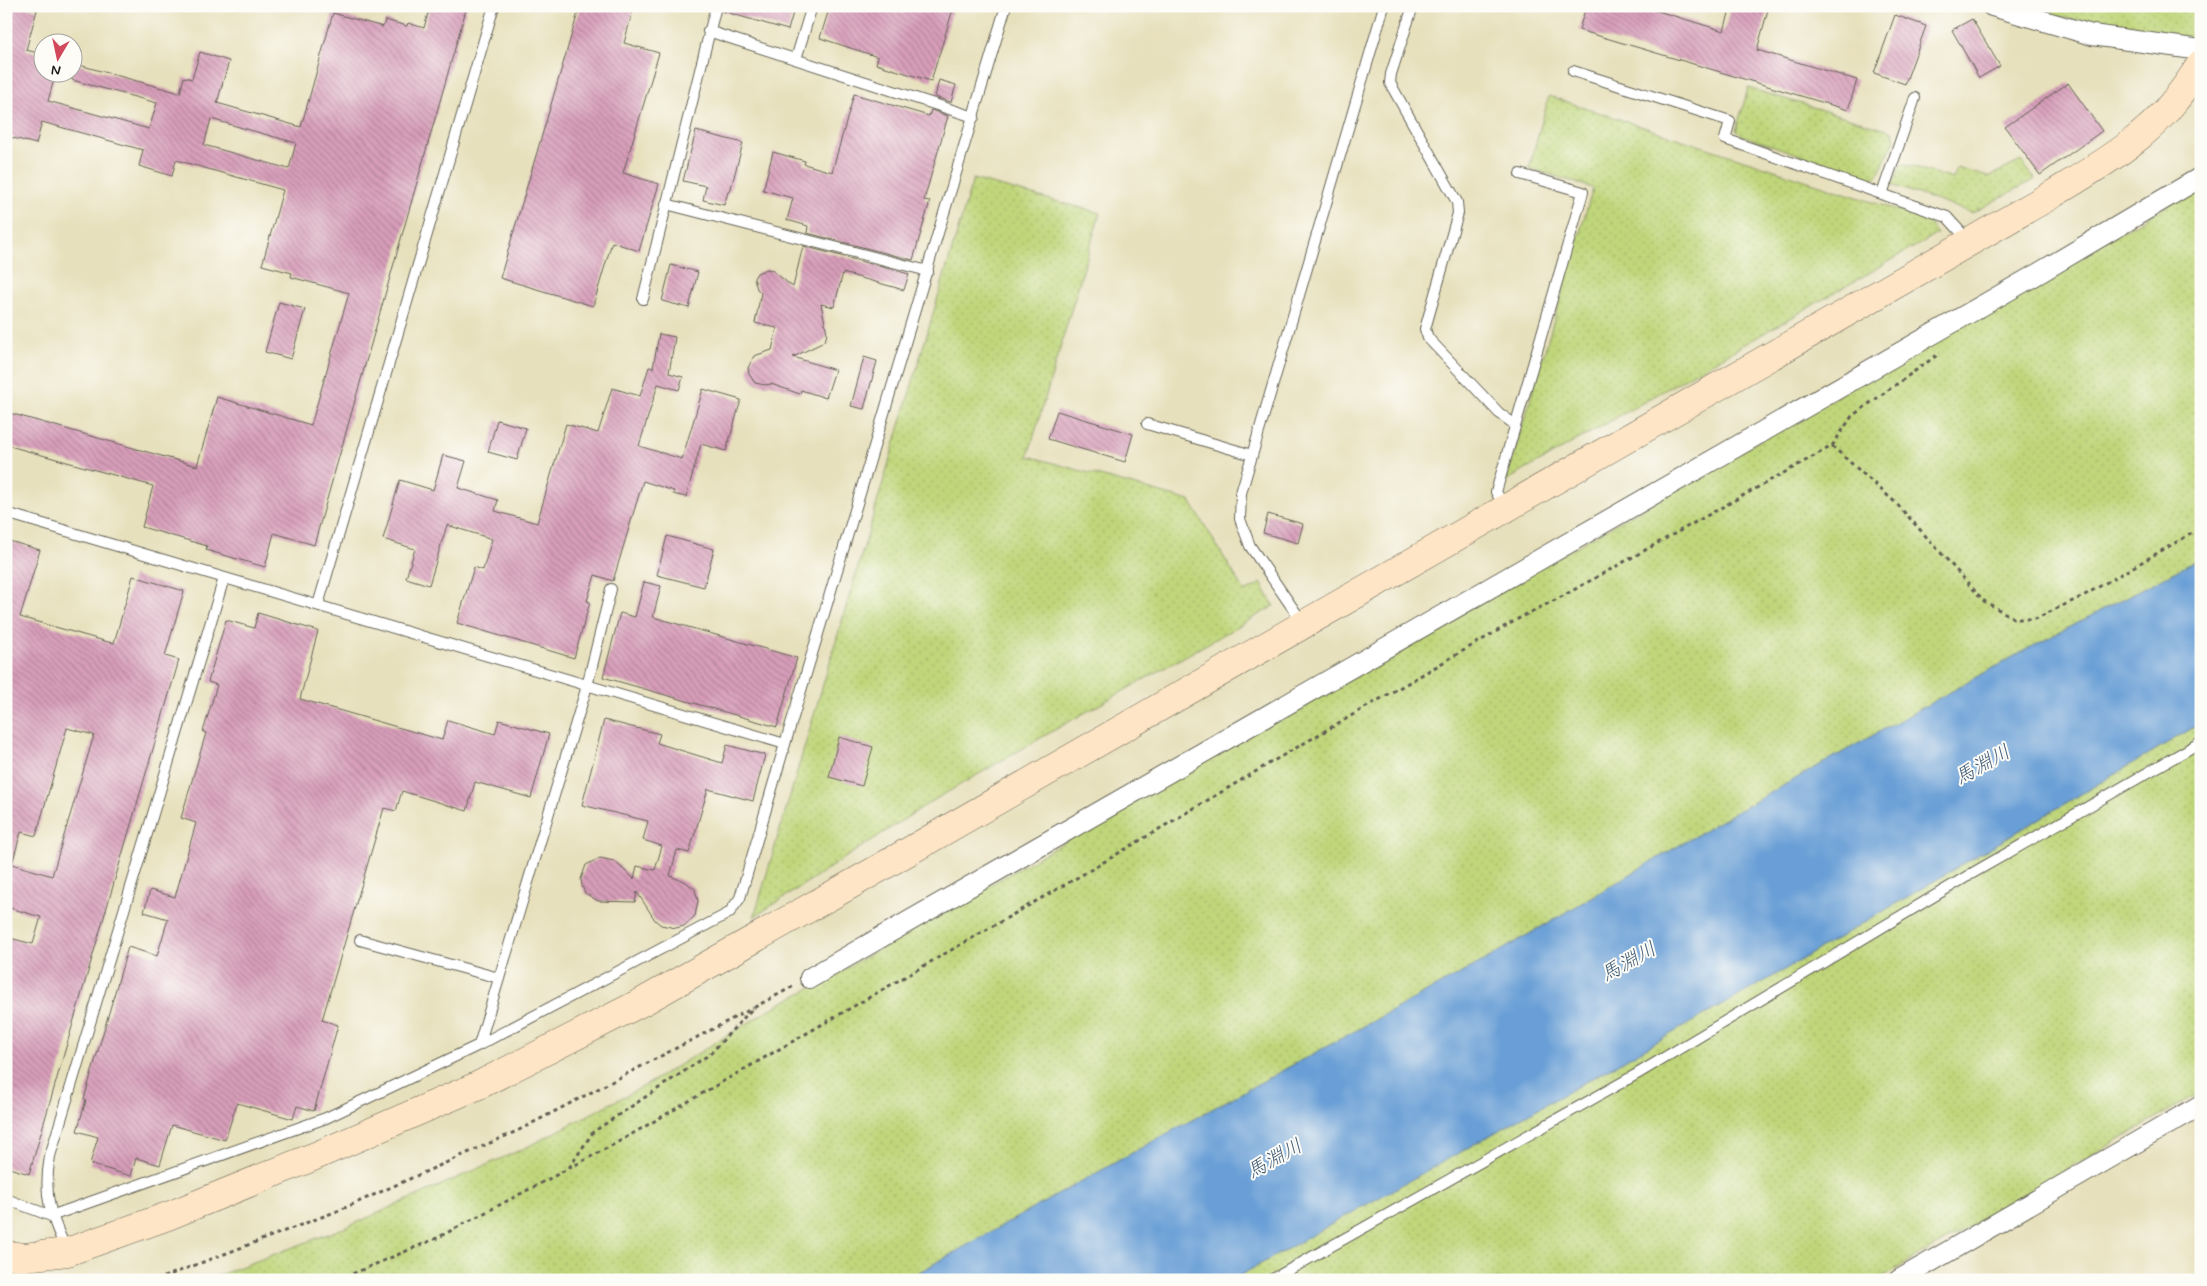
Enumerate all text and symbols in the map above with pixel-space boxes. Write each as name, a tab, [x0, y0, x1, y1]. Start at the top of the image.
north arrow	[32, 32, 82, 82]
text: N	[50, 60, 62, 79]
water label: 馬淵川	[1950, 739, 2016, 792]
water label: 馬淵川	[1596, 936, 1662, 989]
water label: 馬淵川	[1242, 1133, 1308, 1186]

